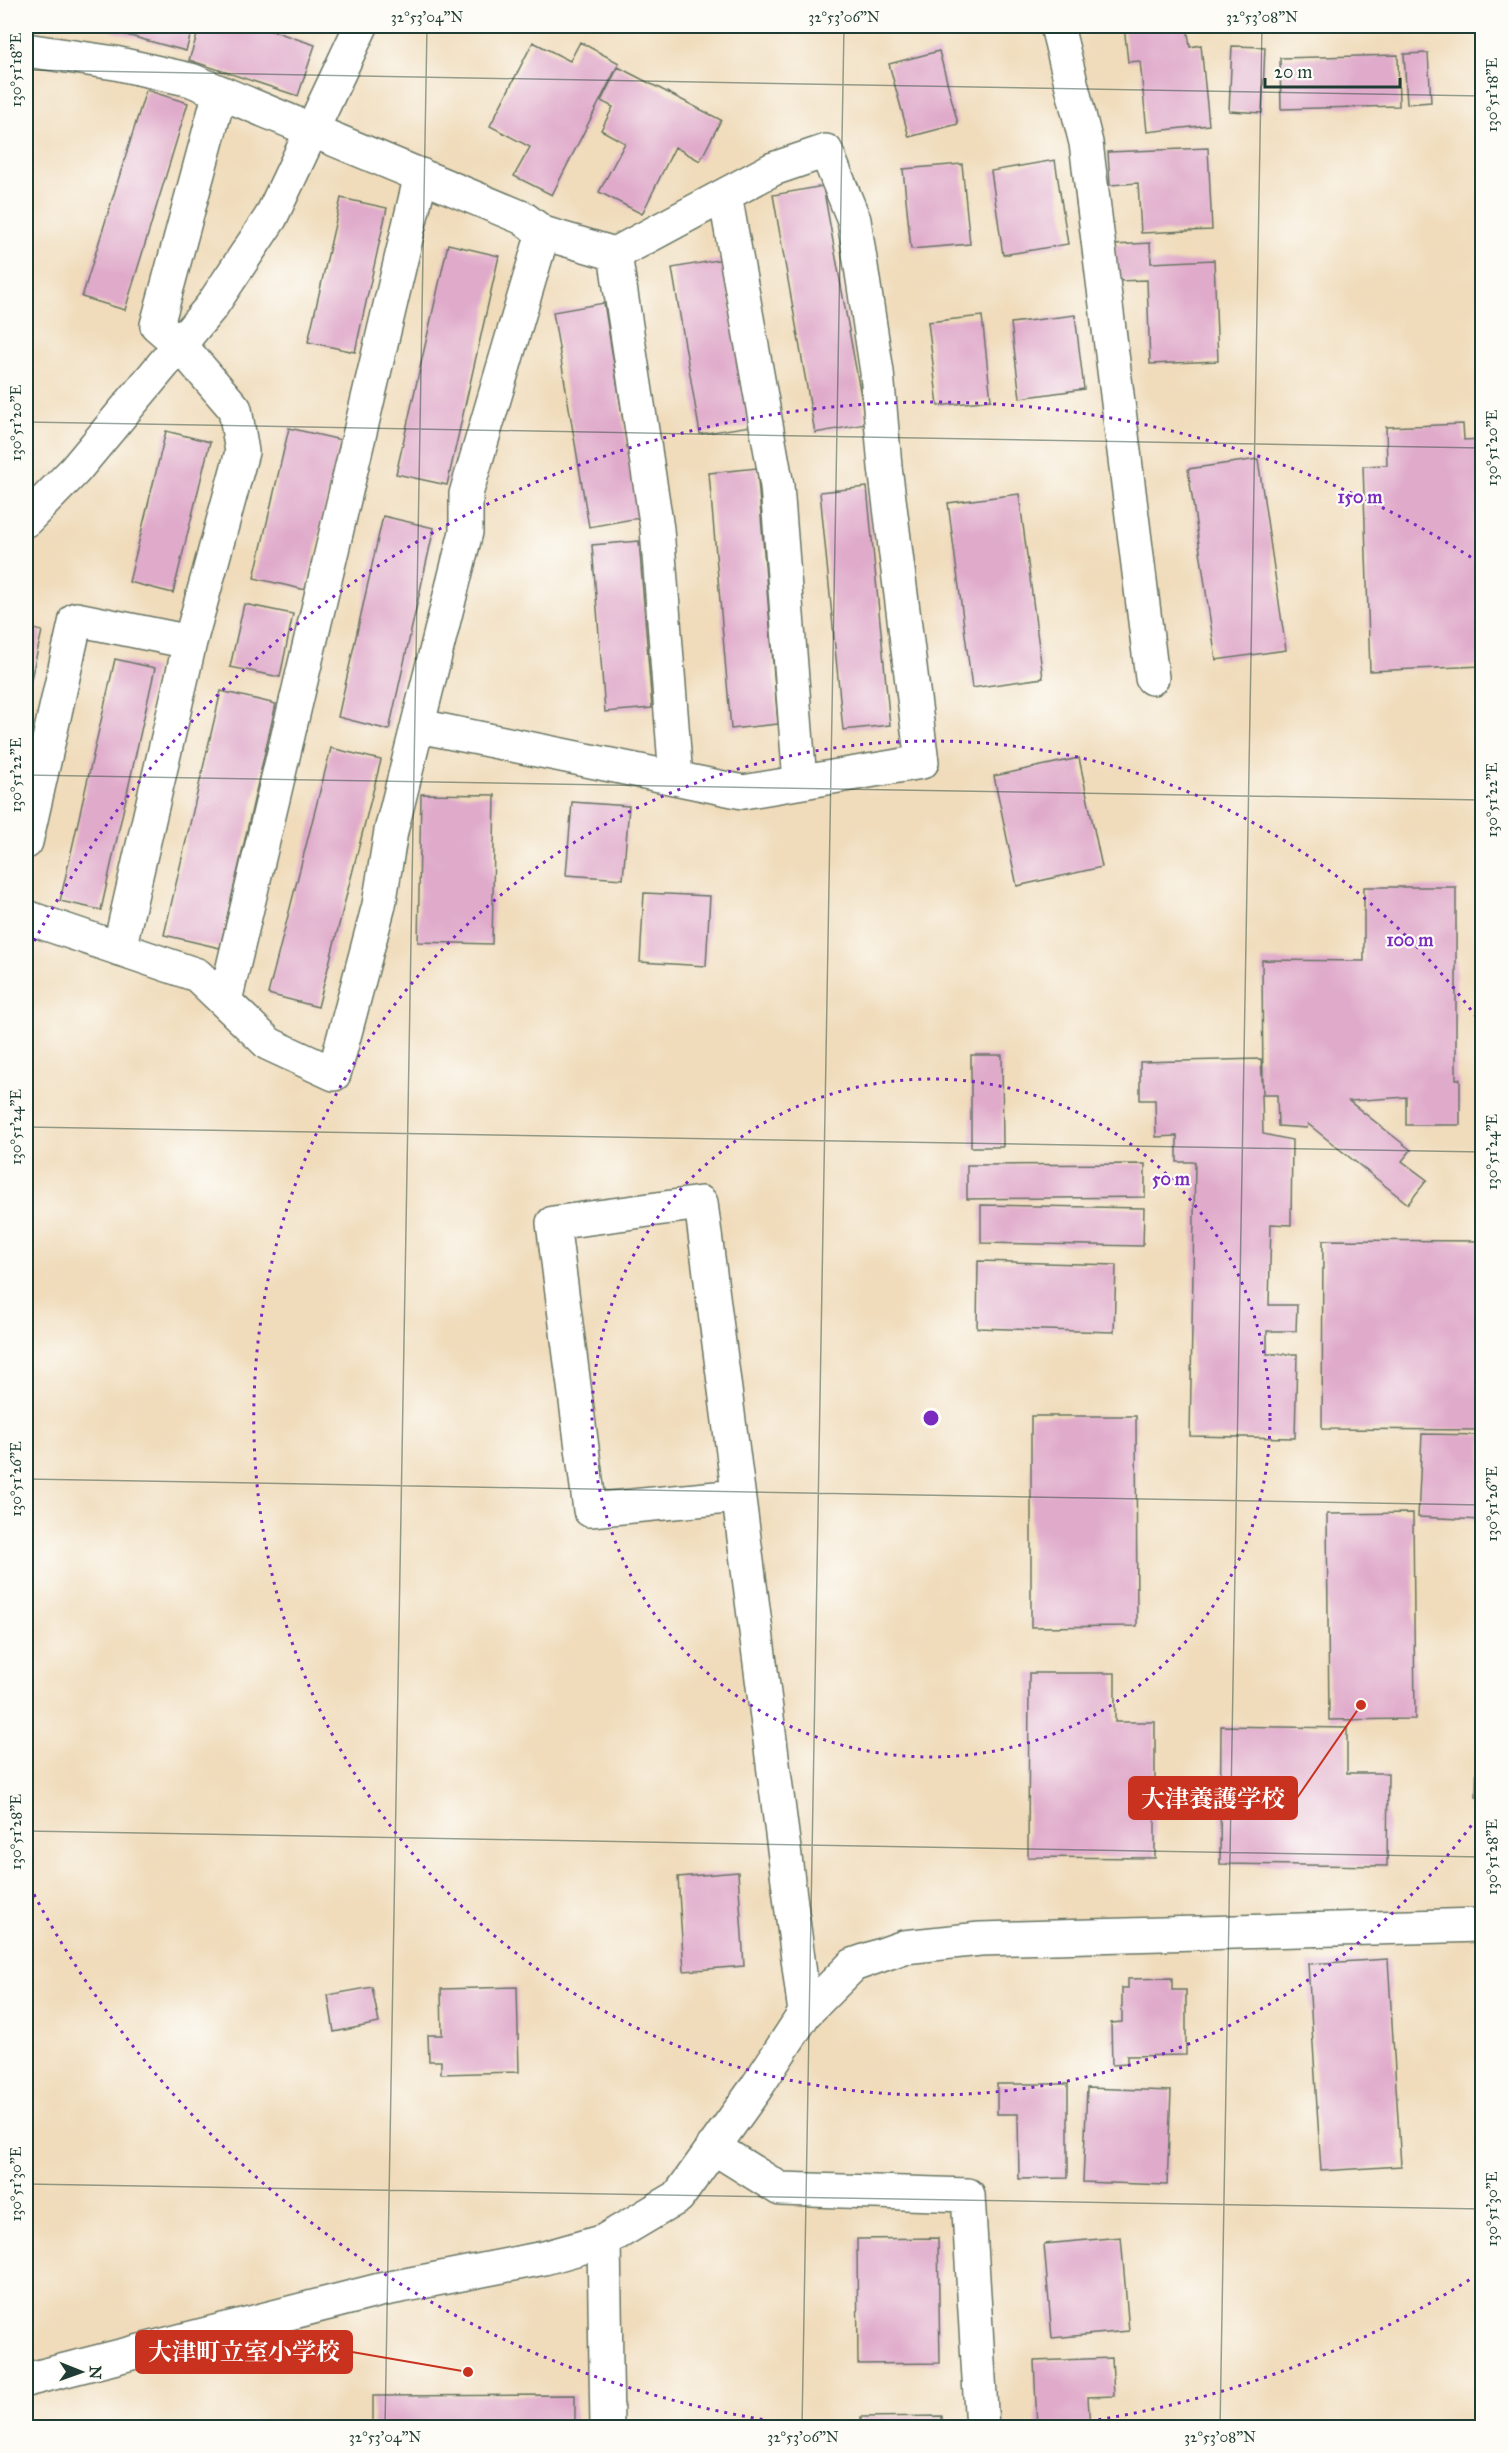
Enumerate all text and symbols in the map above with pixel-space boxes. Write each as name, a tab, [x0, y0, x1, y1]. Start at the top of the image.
text: 32°53'04"N	[391, 8, 463, 26]
text: 32°53'06"N	[808, 8, 880, 26]
text: 32°53'08"N	[1226, 8, 1298, 26]
text: 130°51'18"E	[7, 33, 25, 107]
scale bar	[1265, 51, 1400, 89]
text: 130°51'18"E	[1483, 58, 1501, 132]
text: 20 m	[1274, 61, 1312, 83]
text: 130°51'20"E	[7, 384, 25, 461]
text: 130°51'20"E	[1483, 409, 1501, 486]
text: 150 m	[1338, 486, 1383, 508]
text: 130°51'22"E	[7, 737, 25, 813]
text: 130°51'22"E	[1483, 762, 1501, 838]
text: 100 m	[1387, 929, 1434, 951]
text: 130°51'24"E	[7, 1089, 25, 1165]
text: 130°51'24"E	[1483, 1114, 1501, 1190]
text: 50 m	[1152, 1168, 1191, 1190]
centre of rings	[921, 1408, 941, 1428]
text: 130°51'26"E	[7, 1441, 25, 1517]
text: 130°51'26"E	[1483, 1466, 1501, 1542]
callout: 大津養護学校	[1129, 1777, 1297, 1819]
text: 大津養護学校	[1141, 1784, 1285, 1814]
text: 130°51'28"E	[7, 1794, 25, 1870]
text: 130°51'28"E	[1483, 1819, 1501, 1895]
text: 130°51'30"E	[7, 2146, 25, 2222]
text: 130°51'30"E	[1483, 2171, 1501, 2247]
callout: 大津町立室小学校	[136, 2331, 352, 2373]
text: 大津町立室小学校	[148, 2337, 340, 2367]
north arrow	[51, 2342, 111, 2402]
text: N	[86, 2365, 105, 2380]
text: 32°53'04"N	[349, 2428, 421, 2446]
text: 32°53'06"N	[767, 2428, 839, 2446]
text: 32°53'08"N	[1184, 2428, 1256, 2446]

